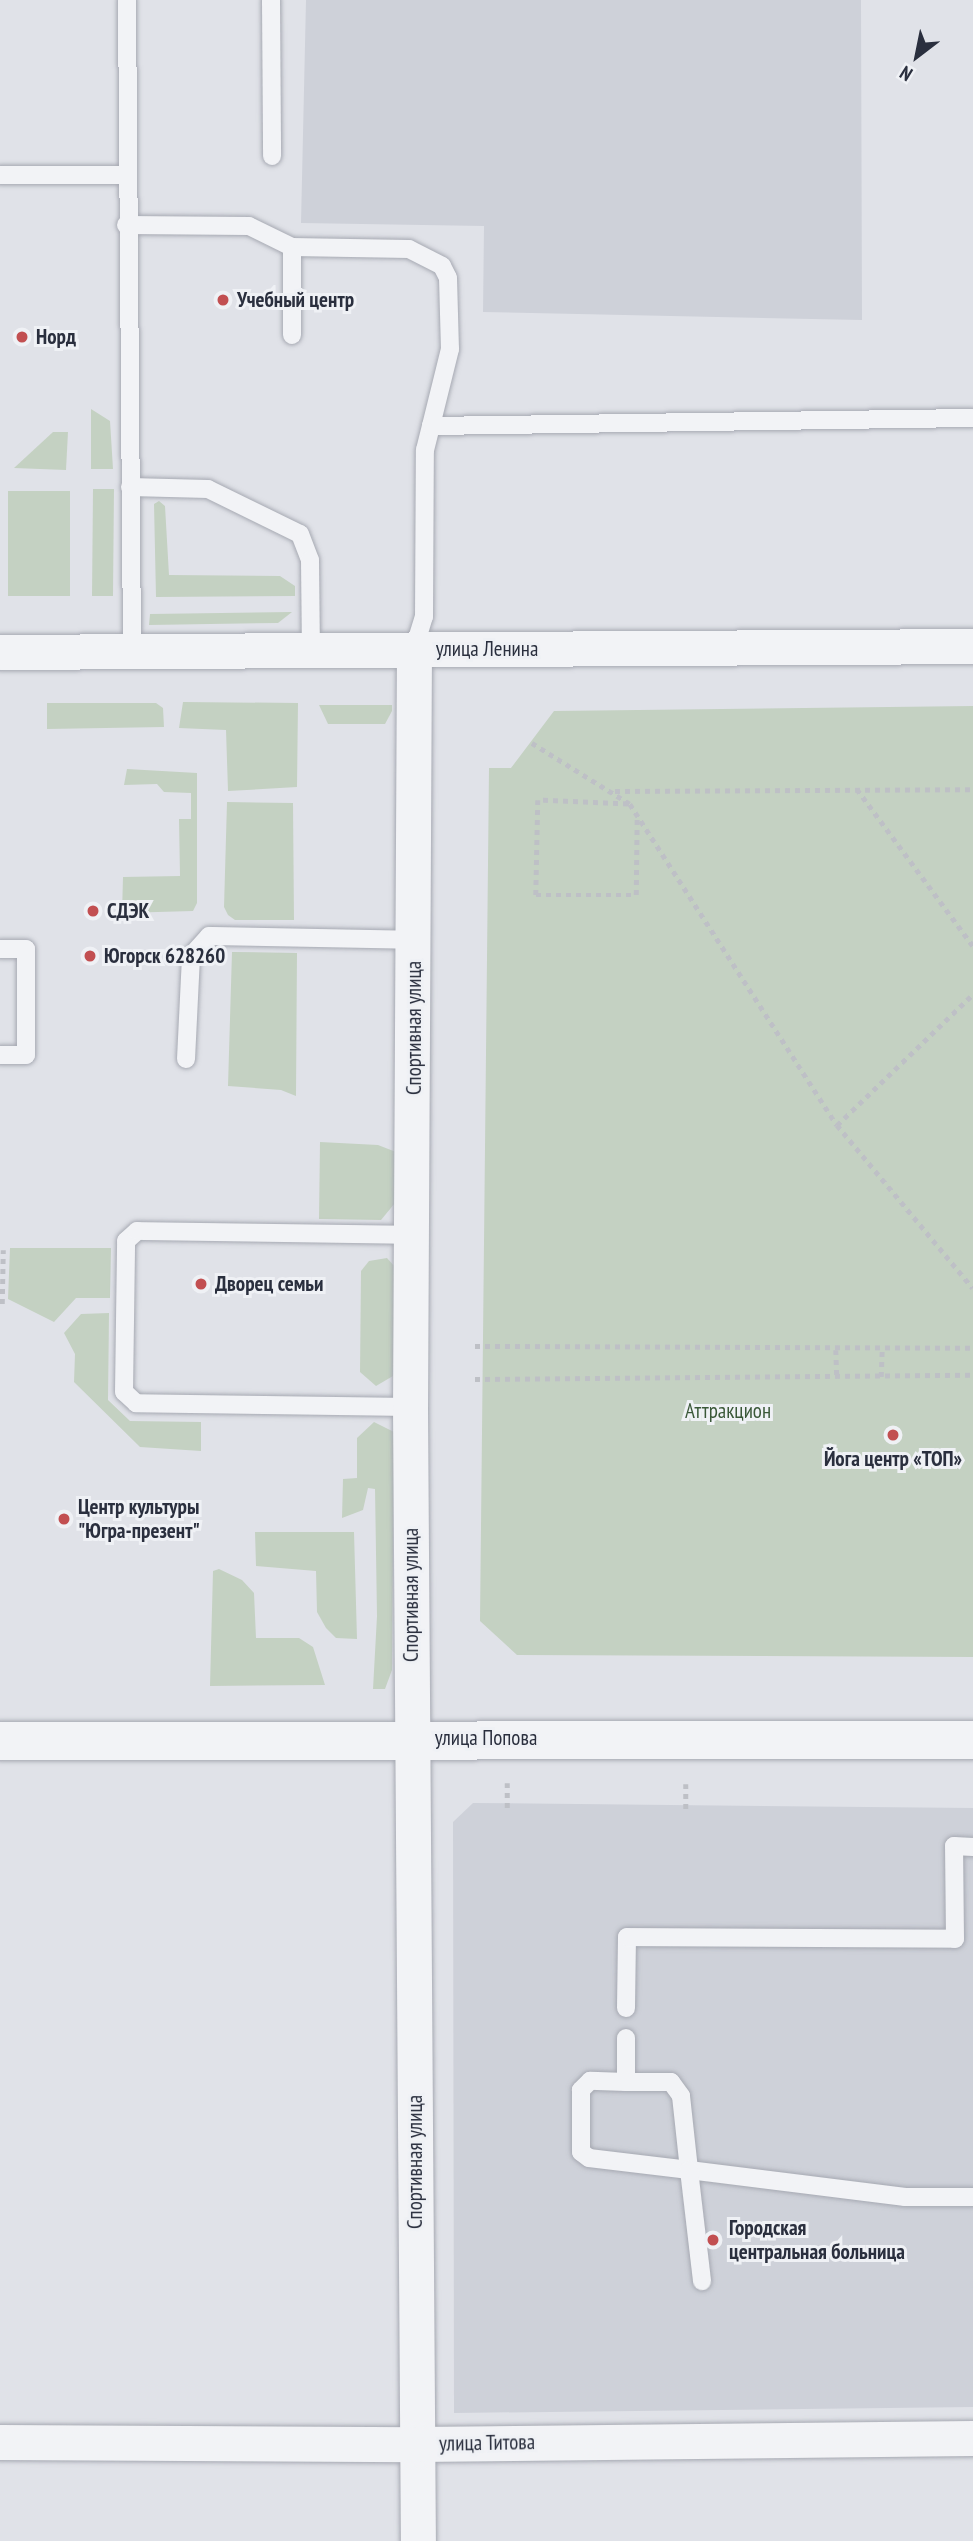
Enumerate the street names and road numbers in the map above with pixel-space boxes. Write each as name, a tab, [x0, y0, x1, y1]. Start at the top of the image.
street label: улица Ленина	[436, 636, 538, 662]
street label: Спортивная улица	[401, 961, 427, 1095]
street label: Спортивная улица	[398, 1528, 424, 1662]
street label: улица Попова	[435, 1725, 537, 1751]
street label: Спортивная улица	[402, 2095, 428, 2229]
street label: улица Титова	[438, 2430, 536, 2456]

